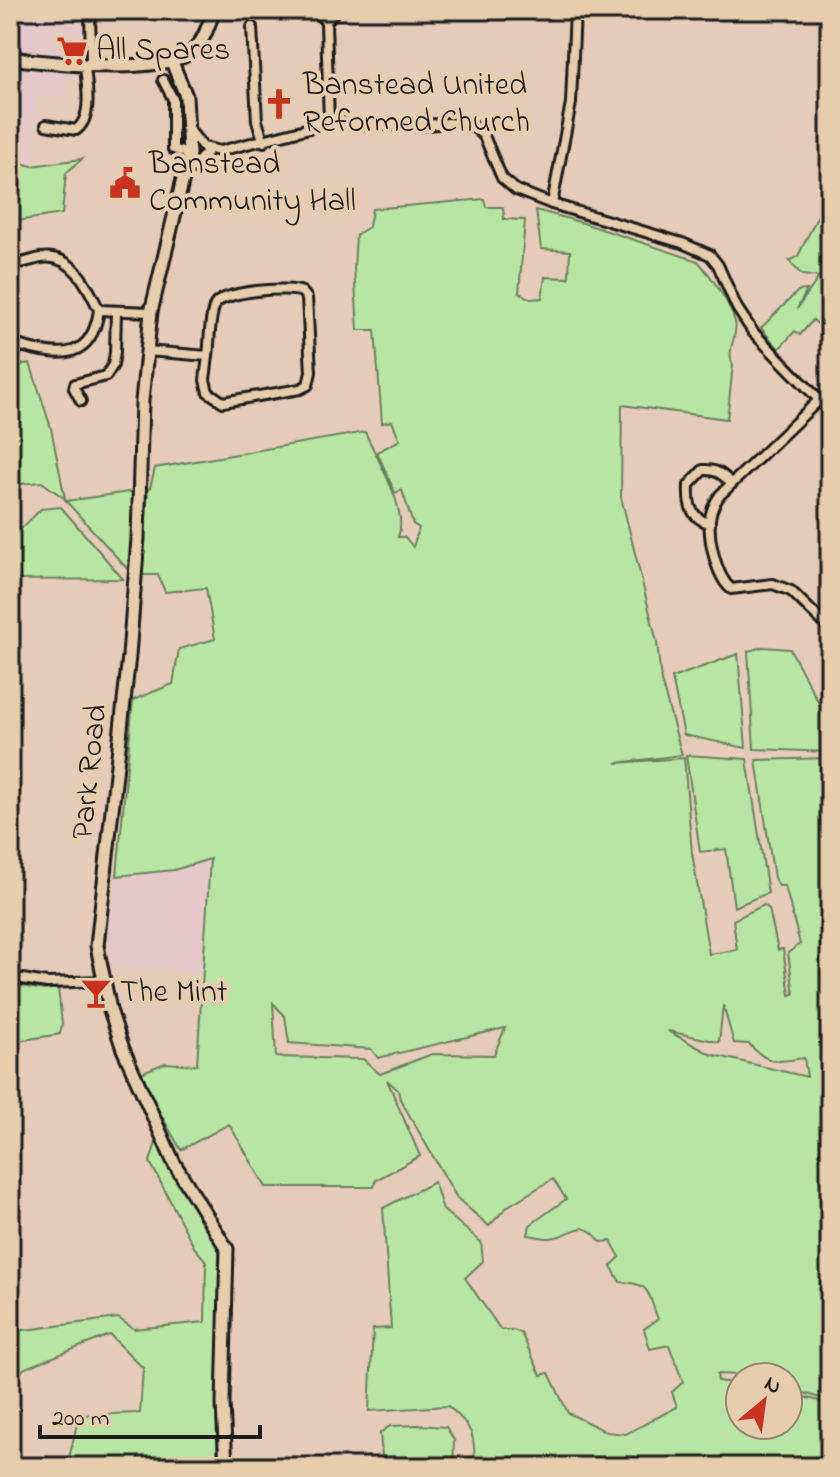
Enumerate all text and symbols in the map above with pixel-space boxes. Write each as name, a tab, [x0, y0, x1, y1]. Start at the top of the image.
place label: All Spares	[96, 28, 230, 75]
supermarket icon: All Spares	[55, 34, 89, 68]
place label: Banstead United Reformed Church	[302, 63, 530, 147]
church icon: Banstead United Reformed Church	[262, 87, 296, 121]
place label: Banstead Community Hall	[148, 142, 356, 226]
public building icon: Banstead Community Hall	[108, 166, 142, 200]
street label: Park Road	[61, 702, 121, 842]
place label: The Mint	[120, 970, 228, 1017]
bar icon: The Mint	[79, 976, 113, 1010]
north arrow	[724, 1361, 804, 1441]
text: N	[758, 1369, 786, 1404]
scale bar	[40, 1389, 260, 1439]
text: 200 m	[52, 1402, 109, 1437]

